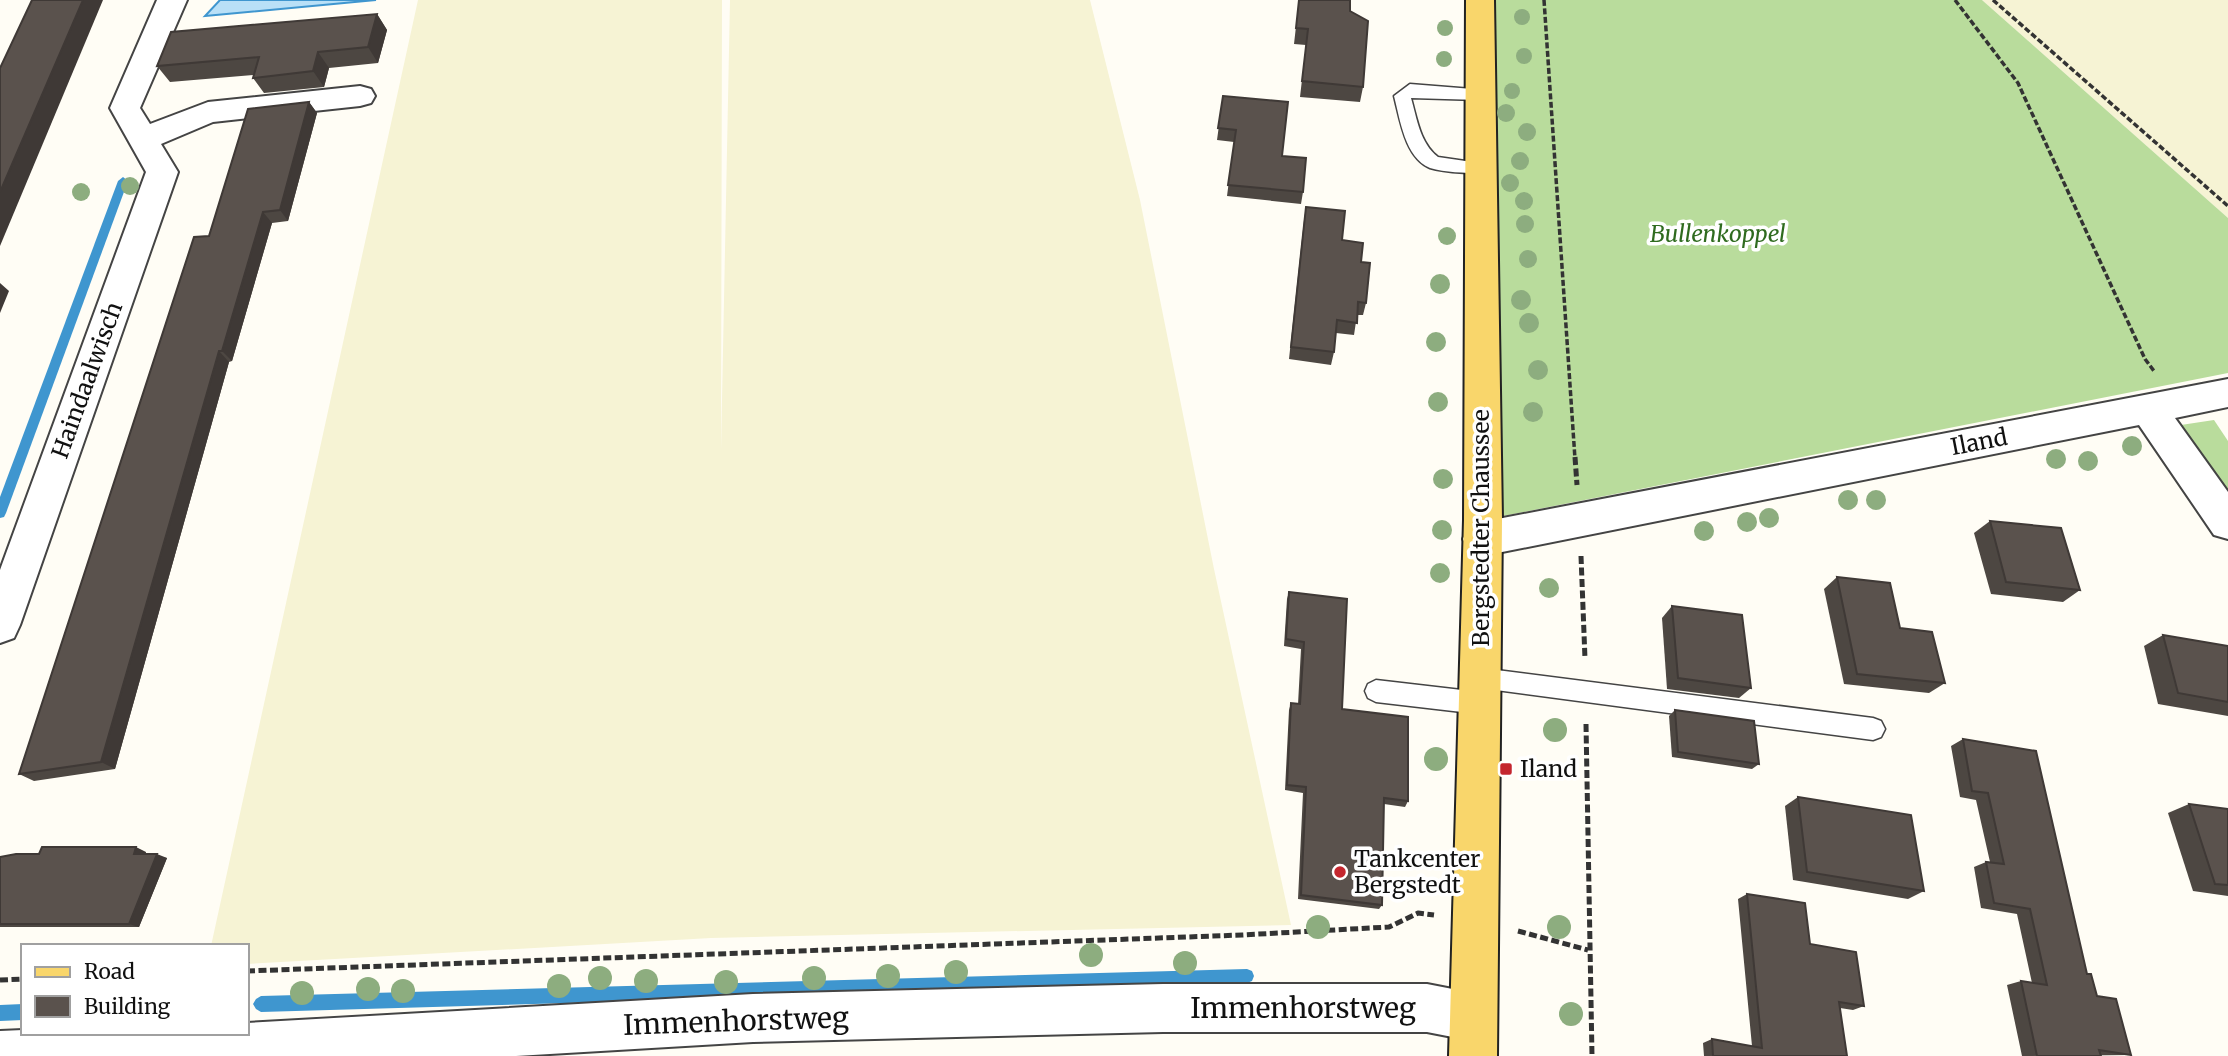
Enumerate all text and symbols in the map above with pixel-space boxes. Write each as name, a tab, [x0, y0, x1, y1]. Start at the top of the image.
park label: Bullenkoppel	[1650, 219, 1786, 248]
street label: Haindaalwisch	[45, 298, 128, 462]
street label: Bergstedter Chaussee	[1466, 409, 1495, 647]
street label: Iland	[1948, 422, 2010, 461]
place label: Iland	[1520, 754, 1577, 783]
marker: Iland	[1498, 761, 1514, 777]
place label: Tankcenter Bergstedt	[1354, 844, 1480, 899]
marker: Tankcenter Bergstedt	[1332, 864, 1348, 880]
legend	[21, 944, 248, 1035]
text: Road	[84, 958, 135, 985]
street label: Immenhorstweg	[1190, 990, 1416, 1026]
text: Building	[84, 993, 171, 1020]
street label: Immenhorstweg	[623, 999, 849, 1043]

